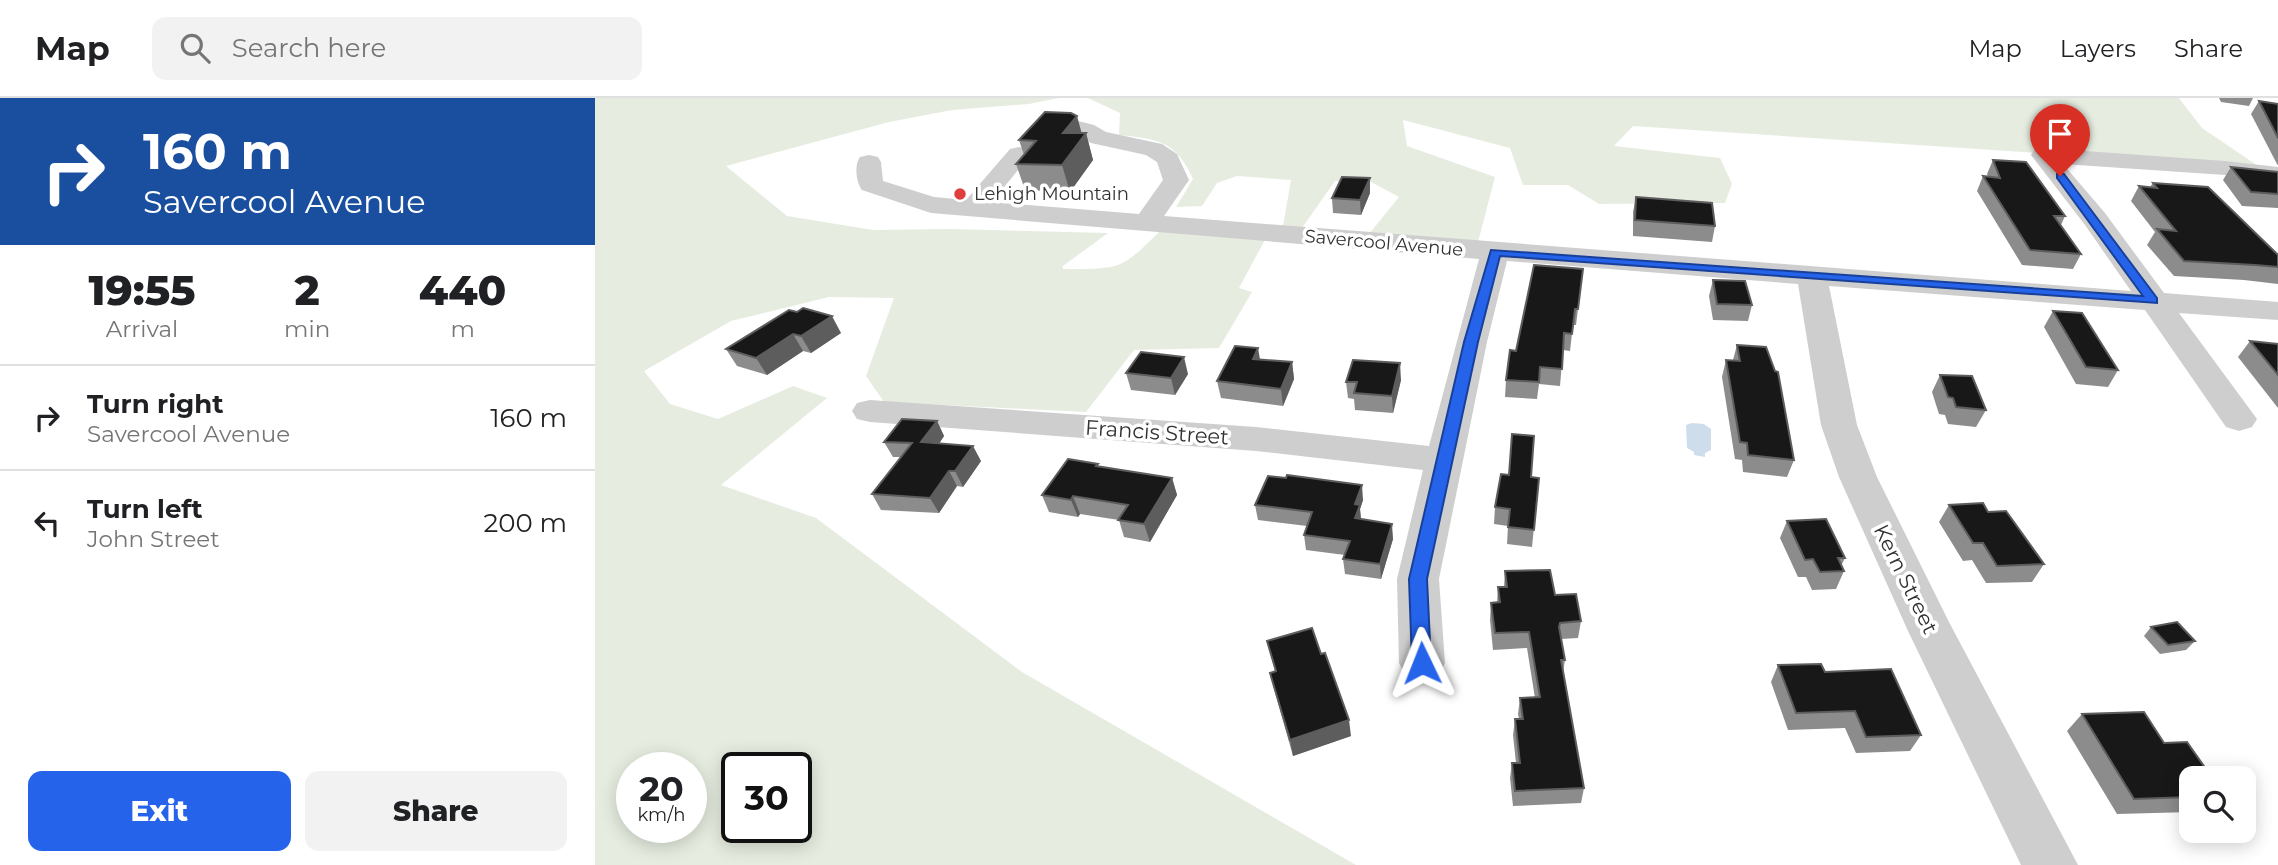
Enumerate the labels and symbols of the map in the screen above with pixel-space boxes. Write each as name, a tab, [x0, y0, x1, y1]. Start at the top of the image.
pin	[2030, 104, 2090, 176]
place label: Lehigh Mountain	[974, 183, 1129, 205]
marker: Lehigh Mountain	[952, 186, 968, 202]
street label: Savercool Avenue	[1304, 225, 1464, 261]
street label: Francis Street	[1084, 415, 1230, 449]
street label: Kern Street	[1869, 520, 1943, 638]
position arrow	[1385, 626, 1459, 700]
speed limit sign: 30	[721, 752, 812, 843]

